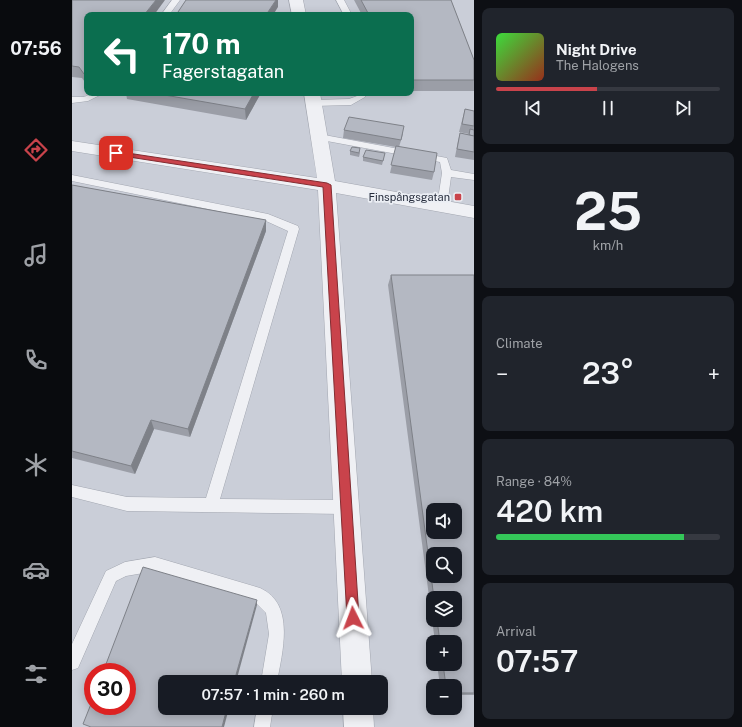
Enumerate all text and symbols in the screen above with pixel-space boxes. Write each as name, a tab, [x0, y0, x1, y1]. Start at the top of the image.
text: 170 m	[162, 27, 241, 60]
icon: left	[96, 28, 148, 80]
text: 07:56	[10, 38, 62, 59]
text: Night Drive	[556, 41, 637, 58]
text: The Halogens	[556, 58, 639, 73]
text: Fagerstagatan	[162, 61, 284, 82]
icon: previous	[522, 97, 544, 119]
icon: pause	[597, 97, 619, 119]
icon: next	[672, 97, 694, 119]
icon: directions	[22, 136, 50, 164]
pin	[99, 136, 133, 170]
icon: arrive	[105, 142, 127, 164]
text: 25	[574, 181, 642, 242]
place label: Finspångsgatan	[369, 191, 450, 203]
marker: Finspångsgatan	[453, 192, 463, 202]
text: km/h	[593, 238, 623, 253]
icon: music	[22, 241, 50, 269]
text: Climate	[496, 336, 543, 351]
icon: phone	[22, 346, 50, 374]
text: 23°	[582, 355, 634, 391]
text: −	[496, 361, 508, 387]
text: +	[708, 361, 720, 387]
icon: climate	[22, 451, 50, 479]
text: Range · 84%	[496, 474, 572, 489]
text: 420 km	[496, 493, 603, 529]
map controls	[426, 503, 462, 715]
button: sound	[426, 503, 462, 539]
button: search	[426, 547, 462, 583]
icon: car	[22, 556, 50, 584]
button: layers	[426, 591, 462, 627]
position arrow	[332, 597, 374, 639]
text: Arrival	[496, 624, 536, 639]
button: +	[426, 635, 462, 671]
text: 07:57	[496, 643, 579, 679]
icon: filters	[22, 660, 50, 688]
speed limit sign: 30	[84, 663, 136, 715]
button: −	[426, 679, 462, 715]
text: 07:57 · 1 min · 260 m	[201, 686, 345, 703]

